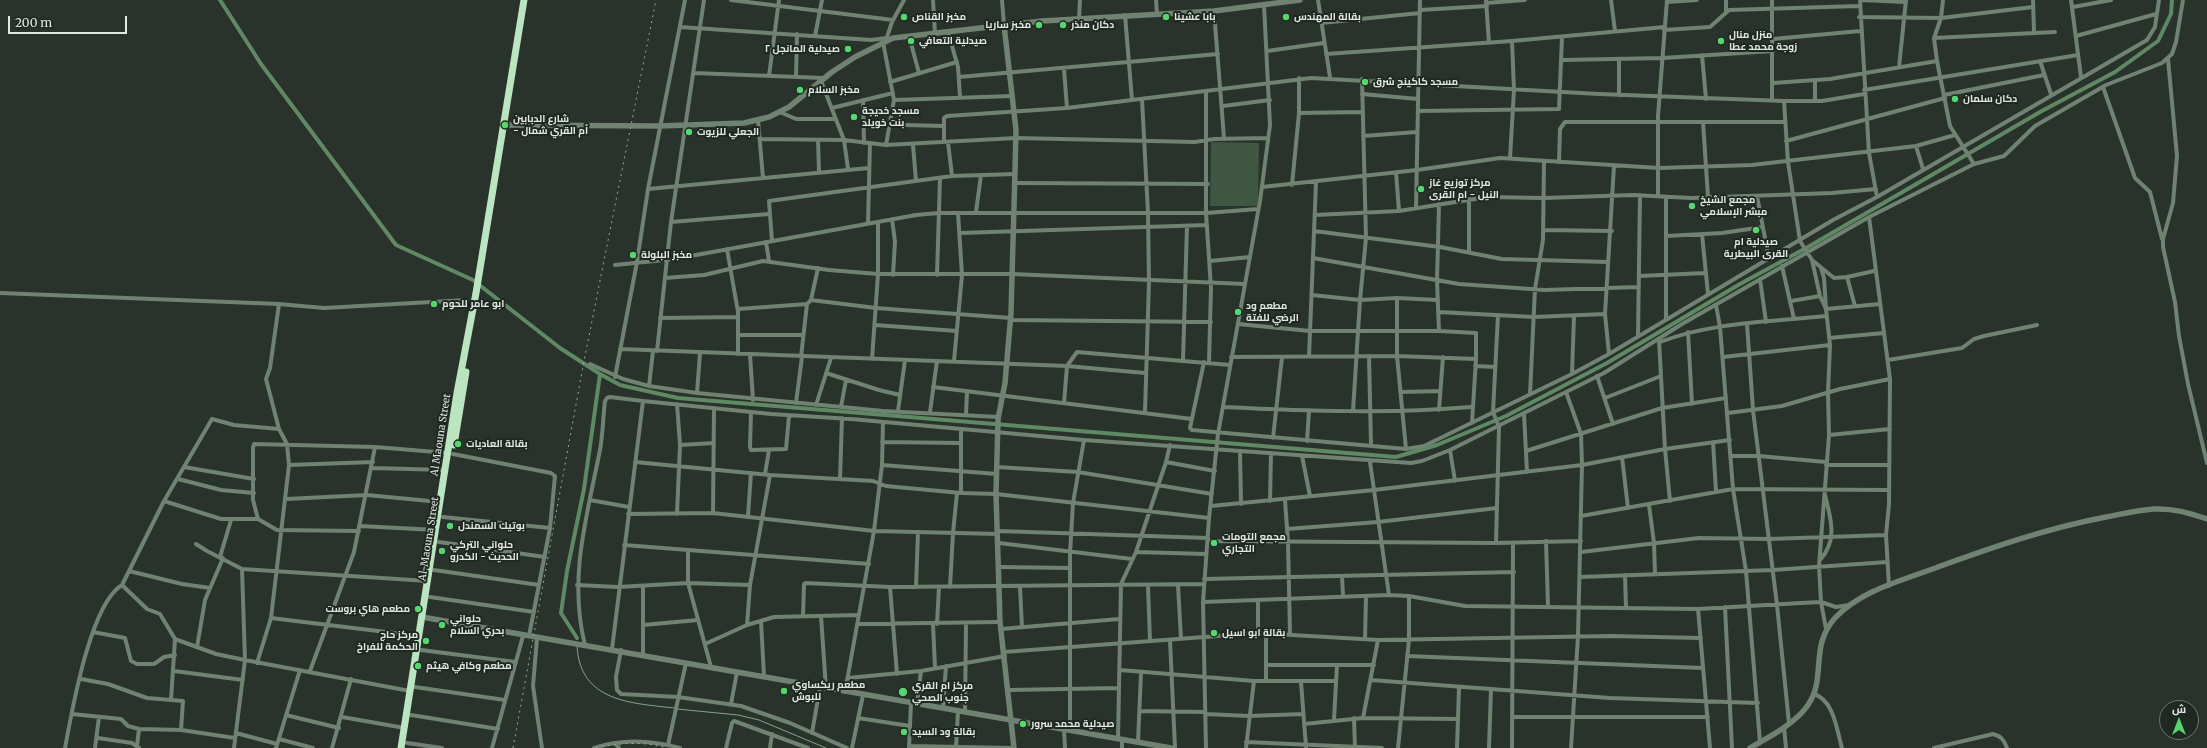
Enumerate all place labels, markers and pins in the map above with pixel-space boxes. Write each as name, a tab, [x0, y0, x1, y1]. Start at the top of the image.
place label: مخبز القناص	[912, 11, 966, 23]
place label: بابا عشينا	[1174, 11, 1216, 23]
place label: بقالة المهندس	[1294, 11, 1361, 23]
marker: مخبز القناص	[899, 12, 909, 22]
marker: بابا عشينا	[1161, 12, 1171, 22]
marker: بقالة المهندس	[1281, 12, 1291, 22]
place label: مخبز ساريا	[985, 19, 1031, 31]
place label: دكان منذر	[1071, 19, 1114, 31]
marker: مخبز ساريا	[1034, 20, 1044, 30]
marker: دكان منذر	[1058, 20, 1068, 30]
place label: منزل منال زوجة محمد عطا	[1729, 29, 1797, 52]
place label: صيدلية التعافي	[919, 35, 987, 47]
marker: صيدلية التعافي	[906, 36, 916, 46]
marker: منزل منال زوجة محمد عطا	[1716, 36, 1726, 46]
place label: صيدلية المانجل ٢	[765, 43, 840, 55]
marker: صيدلية المانجل ٢	[843, 44, 853, 54]
place label: مسجد كاكينج شرق	[1373, 76, 1458, 88]
marker: مسجد كاكينج شرق	[1360, 77, 1370, 87]
place label: مخبز السلام	[808, 84, 860, 96]
marker: مخبز السلام	[795, 85, 805, 95]
place label: دكان سلمان	[1963, 93, 2017, 105]
marker: دكان سلمان	[1950, 94, 1960, 104]
place label: مسجد خديجة بنت خويلد	[862, 105, 920, 128]
marker: مسجد خديجة بنت خويلد	[849, 112, 859, 122]
place label: شارع الدبابين - أم القري شمال	[513, 113, 588, 136]
marker: شارع الدبابين - أم القري شمال	[500, 120, 510, 130]
place label: الجعلي للزيوت	[697, 126, 759, 138]
marker: الجعلي للزيوت	[684, 127, 694, 137]
place label: مركز توزيع غاز النيل - ام القرى	[1429, 177, 1499, 200]
marker: مركز توزيع غاز النيل - ام القرى	[1416, 184, 1426, 194]
place label: مجمع الشيخ مبشر الإسلامي	[1700, 194, 1767, 218]
marker: مجمع الشيخ مبشر الإسلامي	[1687, 201, 1697, 211]
marker: صيدلية ام القرى البيطرية	[1751, 225, 1761, 235]
place label: صيدلية ام القرى البيطرية	[1724, 236, 1788, 260]
place label: مخبز البلولة	[641, 249, 692, 261]
marker: مخبز البلولة	[628, 250, 638, 260]
place label: ابو عامر للحوم	[442, 298, 504, 310]
marker: ابو عامر للحوم	[429, 299, 439, 309]
place label: مطعم ود الرضي للفتة	[1246, 300, 1299, 324]
marker: مطعم ود الرضي للفتة	[1233, 307, 1243, 317]
place label: بقالة العاديات	[466, 438, 528, 450]
marker: بقالة العاديات	[453, 439, 463, 449]
place label: بوتيك السمندل	[458, 520, 525, 532]
marker: بوتيك السمندل	[445, 521, 455, 531]
place label: مجمع التومات التجاري	[1222, 531, 1286, 554]
marker: مجمع التومات التجاري	[1209, 538, 1219, 548]
place label: حلواني التركي الحديث - الكدرو	[450, 539, 519, 562]
marker: حلواني التركي الحديث - الكدرو	[437, 546, 447, 556]
place label: مطعم هاي بروست	[326, 603, 410, 615]
marker: مطعم هاي بروست	[413, 604, 423, 614]
place label: حلواني بحري السلام	[450, 613, 504, 636]
marker: حلواني بحري السلام	[437, 620, 447, 630]
place label: بقالة ابو اسيل	[1222, 627, 1285, 639]
marker: بقالة ابو اسيل	[1209, 628, 1219, 638]
place label: مركز حاج الحكمة للفراخ	[357, 629, 418, 652]
marker: مركز حاج الحكمة للفراخ	[421, 636, 431, 646]
place label: مطعم وكافي هيثم	[426, 660, 512, 672]
marker: مطعم وكافي هيثم	[413, 661, 423, 671]
place label: مطعم ريكساوي للبوش	[792, 679, 865, 702]
place label: مركز ام القري جنوب الصحي	[912, 680, 973, 704]
marker: مطعم ريكساوي للبوش	[779, 686, 789, 696]
marker: مركز ام القري جنوب الصحي	[897, 686, 909, 698]
place label: صيدلية محمد سرور	[1031, 718, 1114, 730]
marker: صيدلية محمد سرور	[1018, 719, 1028, 729]
place label: بقالة ود السيد	[912, 726, 975, 738]
marker: بقالة ود السيد	[899, 727, 909, 737]

